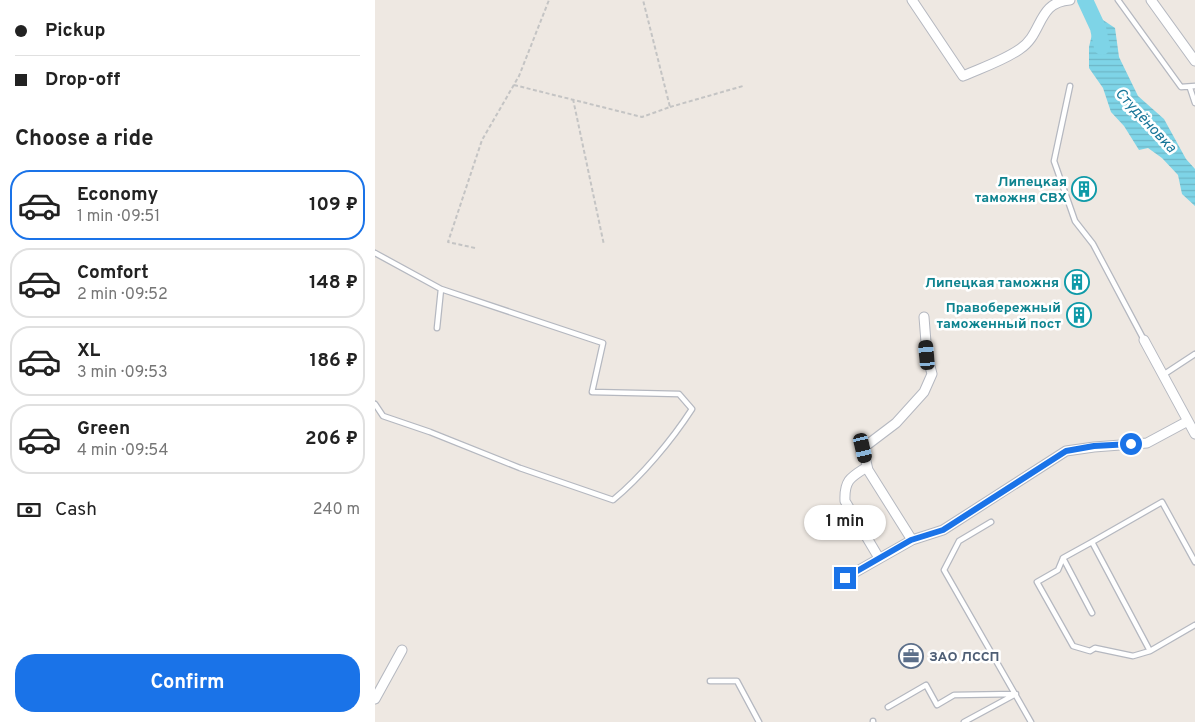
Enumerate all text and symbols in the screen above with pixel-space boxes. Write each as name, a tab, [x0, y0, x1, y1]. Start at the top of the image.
text: Pickup	[45, 19, 105, 43]
text: Drop-off	[45, 68, 120, 92]
water label: Студёновка	[1110, 85, 1180, 158]
text: Choose a ride	[15, 126, 153, 153]
place label: Липецкая таможня СВХ	[975, 174, 1067, 207]
building icon: Липецкая таможня СВХ	[1071, 176, 1097, 202]
icon: car	[17, 183, 62, 228]
text: Economy	[77, 183, 158, 207]
text: 109 ₽	[309, 193, 358, 217]
text: 1 min · 09:51	[77, 207, 160, 227]
icon: car	[17, 261, 62, 306]
text: Comfort	[77, 261, 149, 285]
building icon: Липецкая таможня	[1064, 269, 1090, 295]
text: 148 ₽	[309, 271, 358, 295]
place label: Липецкая таможня	[925, 275, 1059, 292]
text: 2 min · 09:52	[77, 285, 168, 305]
place label: Правобережный таможенный пост	[936, 300, 1061, 333]
building icon: Правобережный таможенный пост	[1066, 302, 1092, 328]
icon: car	[17, 339, 62, 384]
text: XL	[77, 339, 100, 363]
car	[918, 339, 935, 371]
text: 186 ₽	[310, 349, 358, 373]
text: 3 min · 09:53	[77, 363, 168, 383]
icon: car	[17, 417, 62, 462]
text: Green	[77, 417, 130, 441]
text: 206 ₽	[305, 427, 358, 451]
car	[852, 432, 873, 464]
route start	[1120, 433, 1142, 455]
text: 4 min · 09:54	[77, 441, 168, 461]
icon: cash	[15, 496, 43, 524]
text: Cash	[55, 498, 97, 522]
text: 240 m	[313, 500, 360, 520]
callout: 1 min	[804, 506, 886, 540]
text: 1 min	[826, 512, 864, 532]
route end	[834, 567, 856, 589]
office icon: ЗАО ЛССП	[898, 643, 924, 669]
place label: ЗАО ЛССП	[929, 649, 1000, 666]
button: Confirm	[15, 654, 360, 712]

